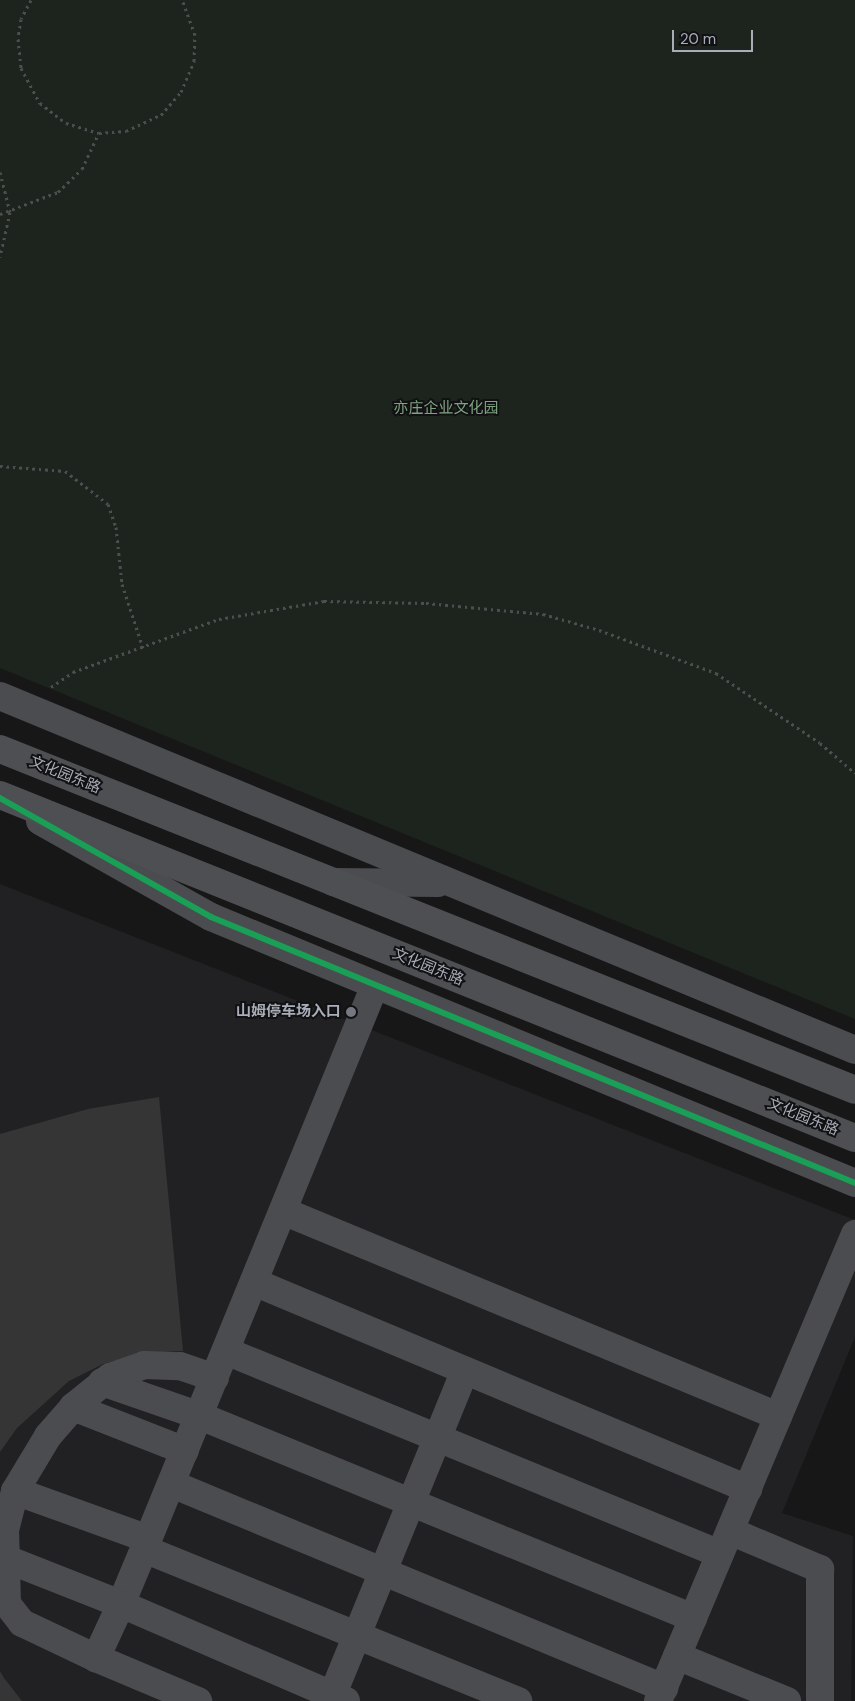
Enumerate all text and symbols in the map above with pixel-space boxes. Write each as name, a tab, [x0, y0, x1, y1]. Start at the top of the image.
scale bar	[675, 20, 756, 52]
text: 20 m	[680, 29, 716, 49]
park label: 亦庄企业文化园	[394, 400, 498, 418]
street label: 文化园东路	[27, 753, 103, 797]
street label: 文化园东路	[390, 945, 466, 989]
place label: 山姆停车场入口	[236, 1003, 341, 1021]
marker: 山姆停车场入口	[345, 1006, 357, 1018]
street label: 文化园东路	[765, 1095, 841, 1139]

